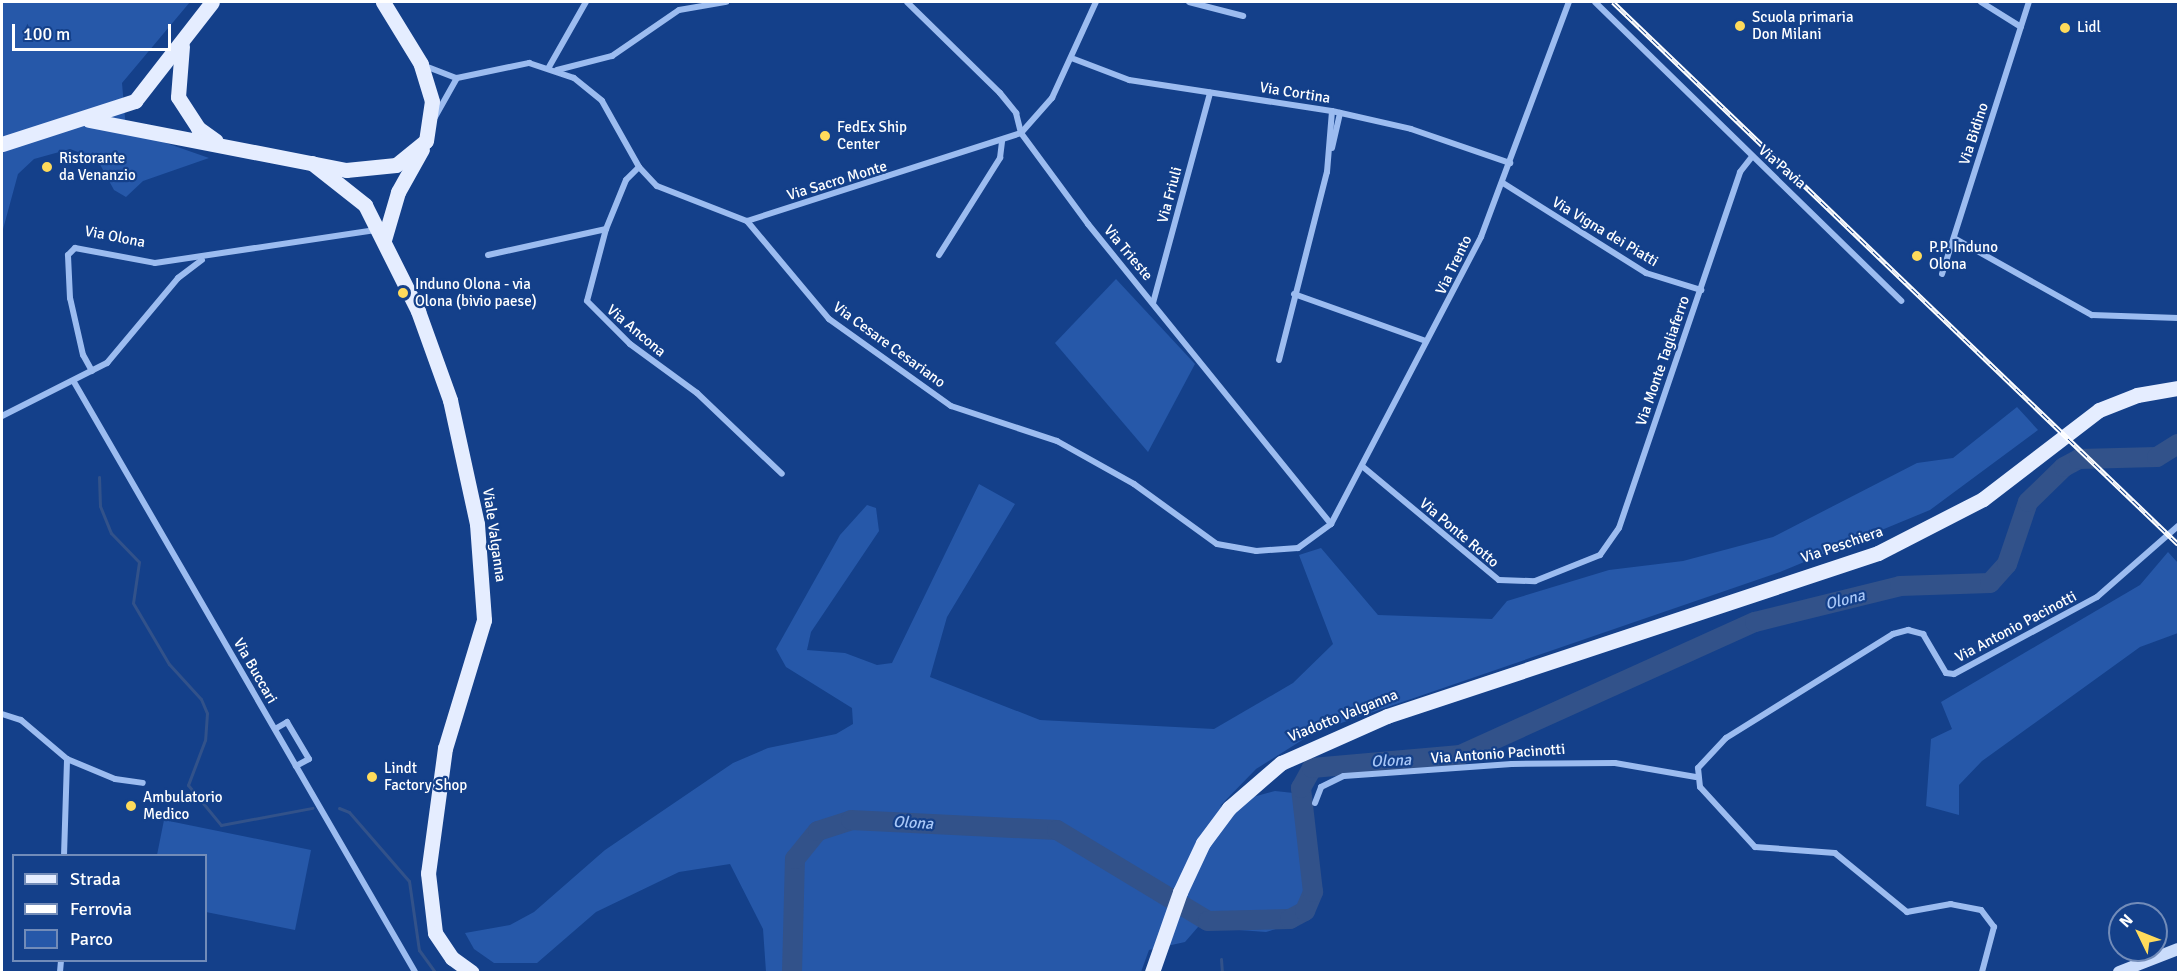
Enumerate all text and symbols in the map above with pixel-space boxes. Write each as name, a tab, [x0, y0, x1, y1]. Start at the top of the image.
place label: Scuola primaria Don Milani	[1752, 8, 1854, 43]
scale bar	[15, 12, 174, 50]
marker: Scuola primaria Don Milani	[1733, 19, 1747, 33]
place label: Lidl	[2077, 19, 2101, 37]
marker: Lidl	[2058, 21, 2072, 35]
text: 100 m	[23, 23, 70, 45]
street label: Via Cortina	[1258, 79, 1332, 107]
street label: Via Bidino	[1955, 100, 1993, 168]
place label: FedEx Ship Center	[837, 118, 907, 153]
marker: FedEx Ship Center	[818, 129, 832, 143]
street label: Via Pavia	[1754, 141, 1810, 193]
place label: Ristorante da Venanzio	[59, 149, 136, 184]
street label: Via Sacro Monte	[785, 157, 889, 205]
marker: Ristorante da Venanzio	[40, 160, 54, 174]
street label: Via Friuli	[1154, 165, 1186, 225]
street label: Via Vigna dei Piatti	[1549, 193, 1661, 271]
street label: Via Olona	[83, 222, 147, 252]
street label: Via Trieste	[1100, 222, 1156, 284]
street label: Via Trento	[1432, 232, 1476, 298]
place label: P.P. Induno Olona	[1929, 238, 1998, 273]
marker: P.P. Induno Olona	[1910, 249, 1924, 263]
place label: Induno Olona - via Olona (bivio paese)	[415, 275, 537, 310]
marker: Induno Olona - via Olona (bivio paese)	[396, 286, 410, 300]
street label: Via Monte Tagliaferro	[1632, 294, 1694, 428]
street label: Via Cesare Cesariano	[829, 298, 949, 392]
street label: Via Ancona	[603, 301, 669, 361]
street label: Viale Valganna	[478, 487, 510, 583]
street label: Via Ponte Rotto	[1416, 495, 1502, 571]
street label: Via Peschiera	[1799, 523, 1885, 567]
water label: Olona	[1823, 586, 1867, 614]
street label: Via Antonio Pacinotti	[1952, 587, 2080, 667]
street label: Via Buccari	[229, 635, 281, 707]
street label: Viadotto Valganna	[1286, 686, 1400, 746]
street label: Via Antonio Pacinotti	[1430, 740, 1566, 768]
water label: Olona	[1370, 750, 1412, 772]
place label: Lindt Factory Shop	[384, 759, 467, 794]
marker: Lindt Factory Shop	[365, 770, 379, 784]
place label: Ambulatorio Medico	[143, 788, 223, 823]
marker: Ambulatorio Medico	[124, 799, 138, 813]
water label: Olona	[892, 812, 934, 834]
legend	[12, 854, 207, 962]
text: Strada	[70, 868, 121, 890]
text: Ferrovia	[70, 898, 132, 920]
north arrow	[2108, 902, 2168, 962]
text: N	[2115, 910, 2137, 932]
text: Parco	[70, 928, 113, 950]

